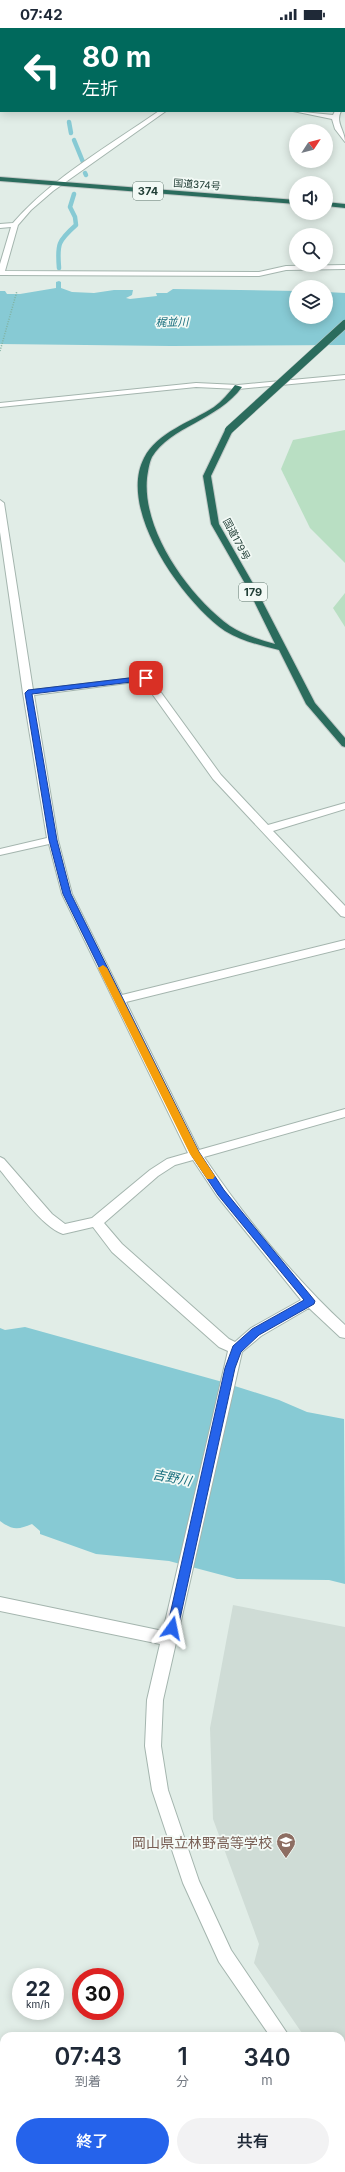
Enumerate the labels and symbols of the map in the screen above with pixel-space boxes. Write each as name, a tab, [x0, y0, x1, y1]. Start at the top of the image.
north arrow	[289, 124, 333, 168]
street label: 国道374号	[173, 176, 221, 192]
road number: 374	[133, 182, 163, 200]
water label: 梶並川	[155, 315, 190, 329]
street label: 国道179号	[221, 516, 253, 562]
road number: 179	[239, 583, 267, 601]
pin	[129, 661, 163, 695]
water label: 吉野川	[151, 1465, 195, 1489]
position arrow	[151, 1607, 193, 1649]
school or university icon: 岡山県立林野高等学校	[275, 1831, 297, 1859]
place label: 岡山県立林野高等学校	[132, 1834, 272, 1851]
speed limit sign: 30	[72, 1968, 124, 2020]

